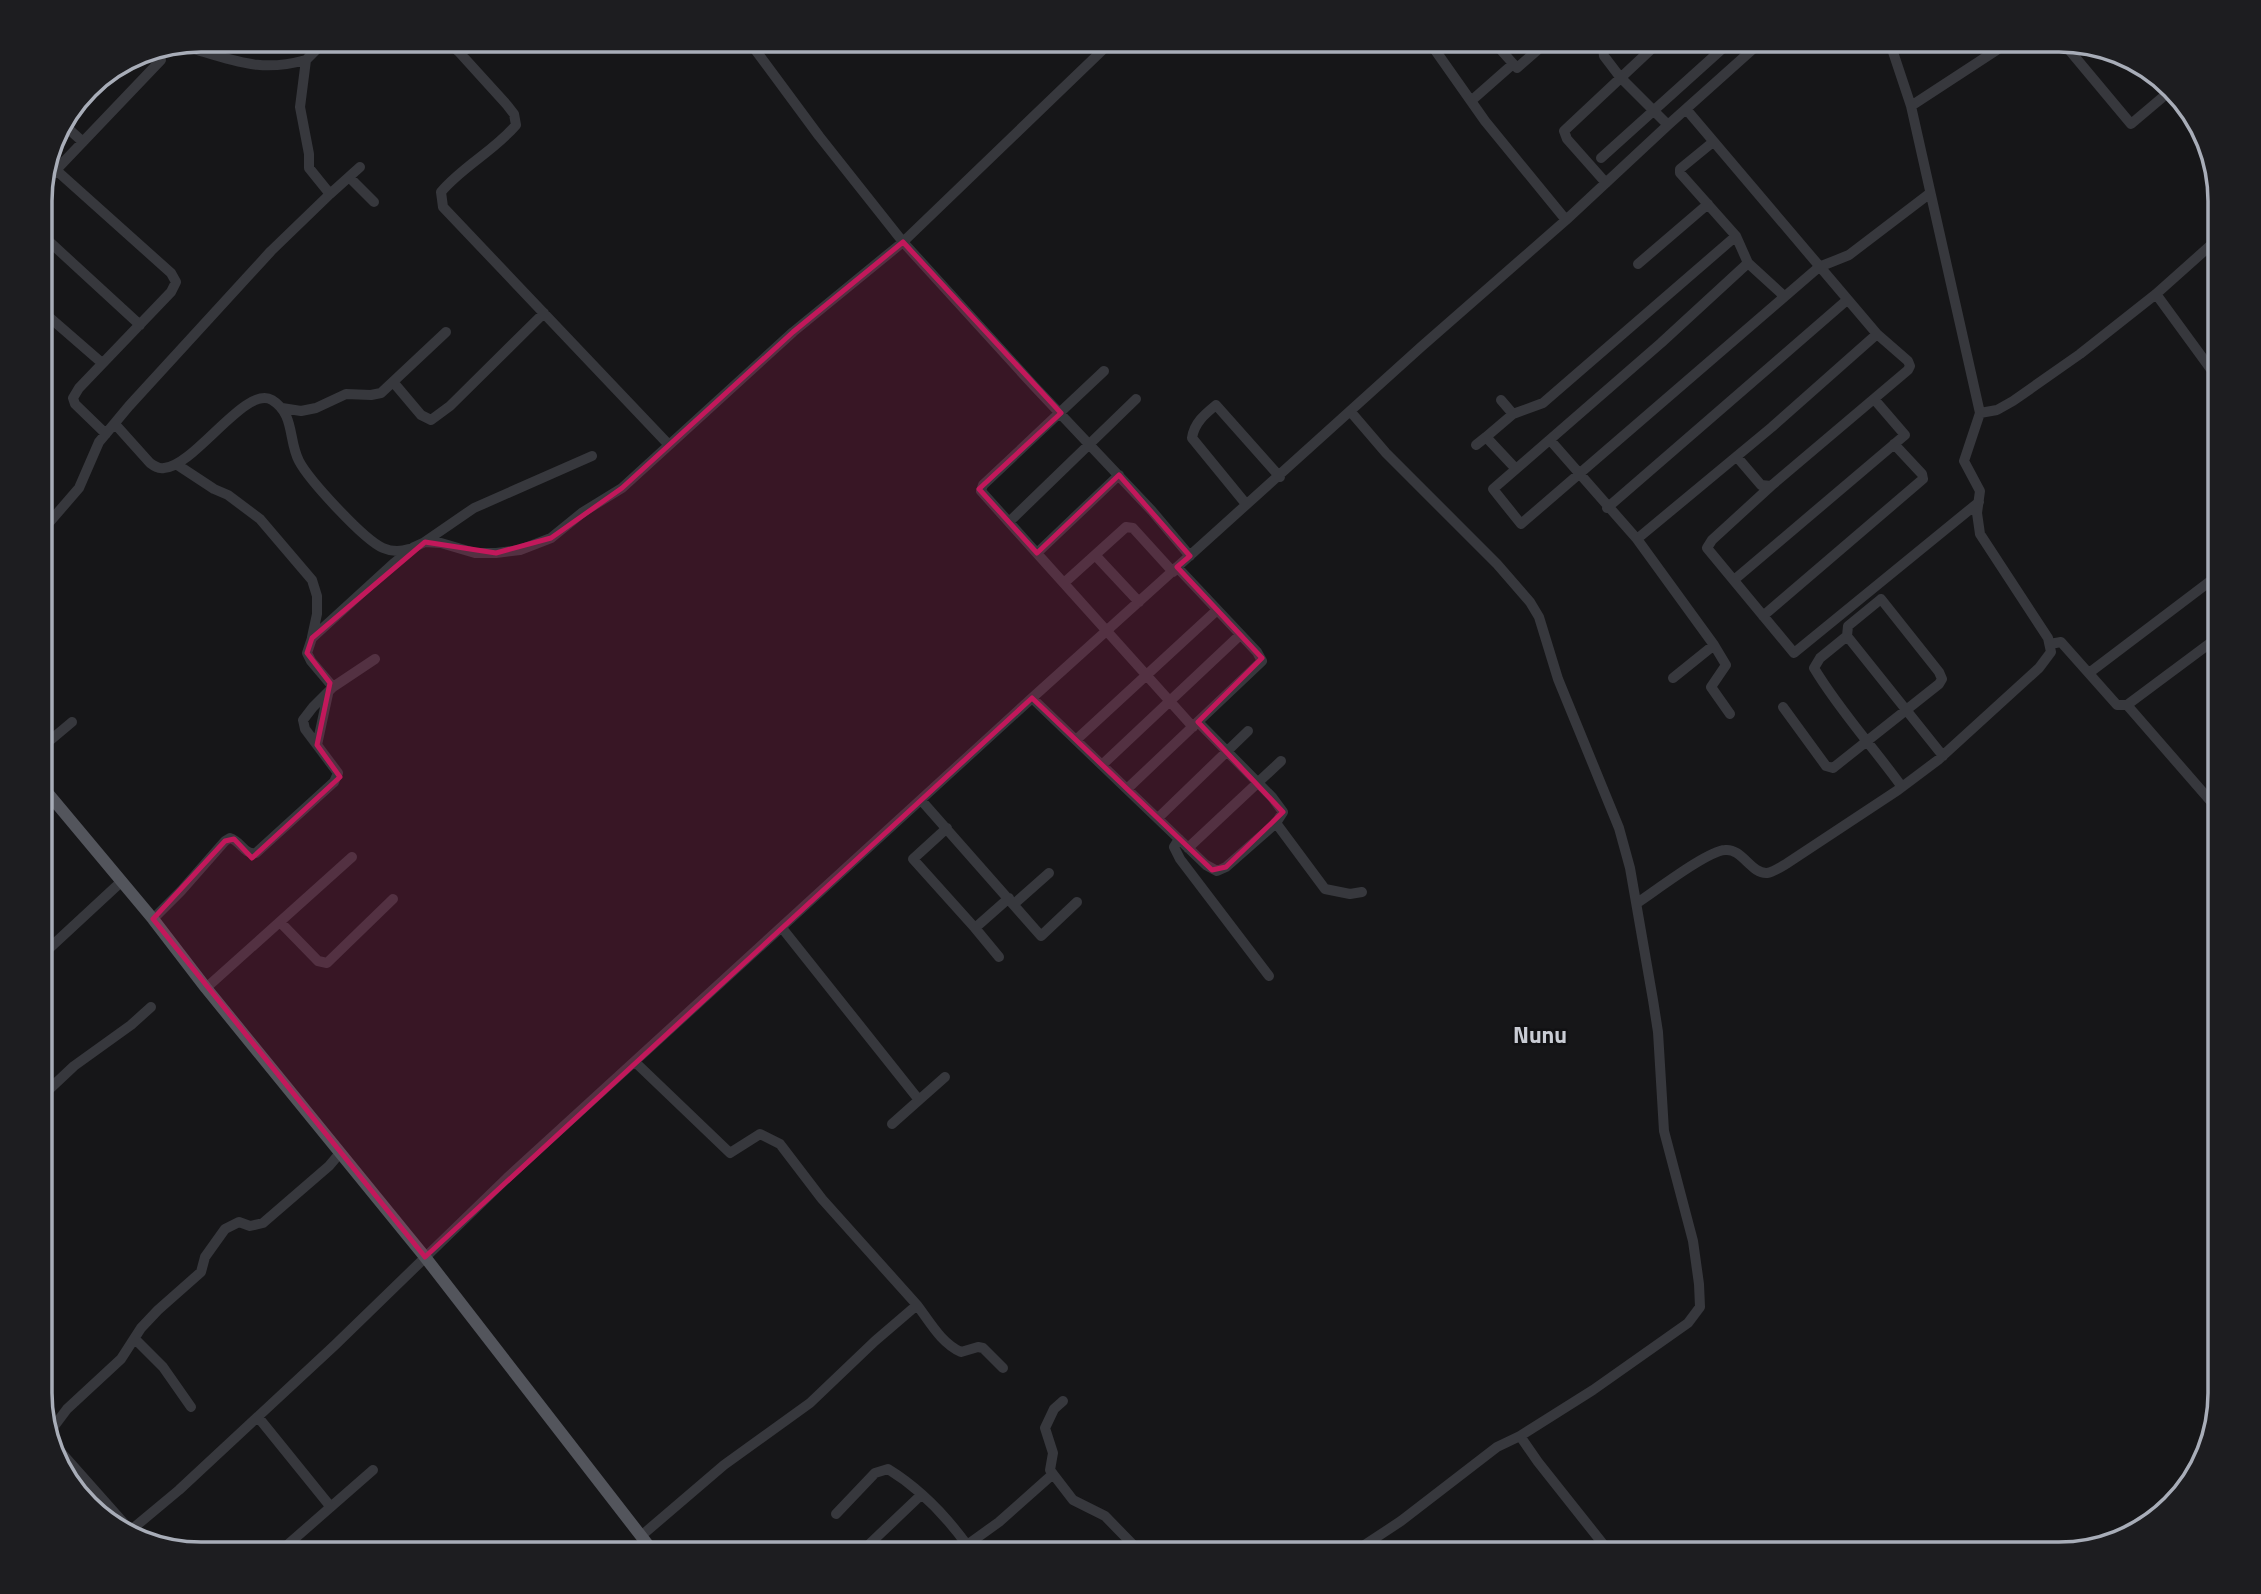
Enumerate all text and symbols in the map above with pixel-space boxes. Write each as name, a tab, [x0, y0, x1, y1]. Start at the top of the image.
district label: Nunu	[1513, 1017, 1567, 1052]

